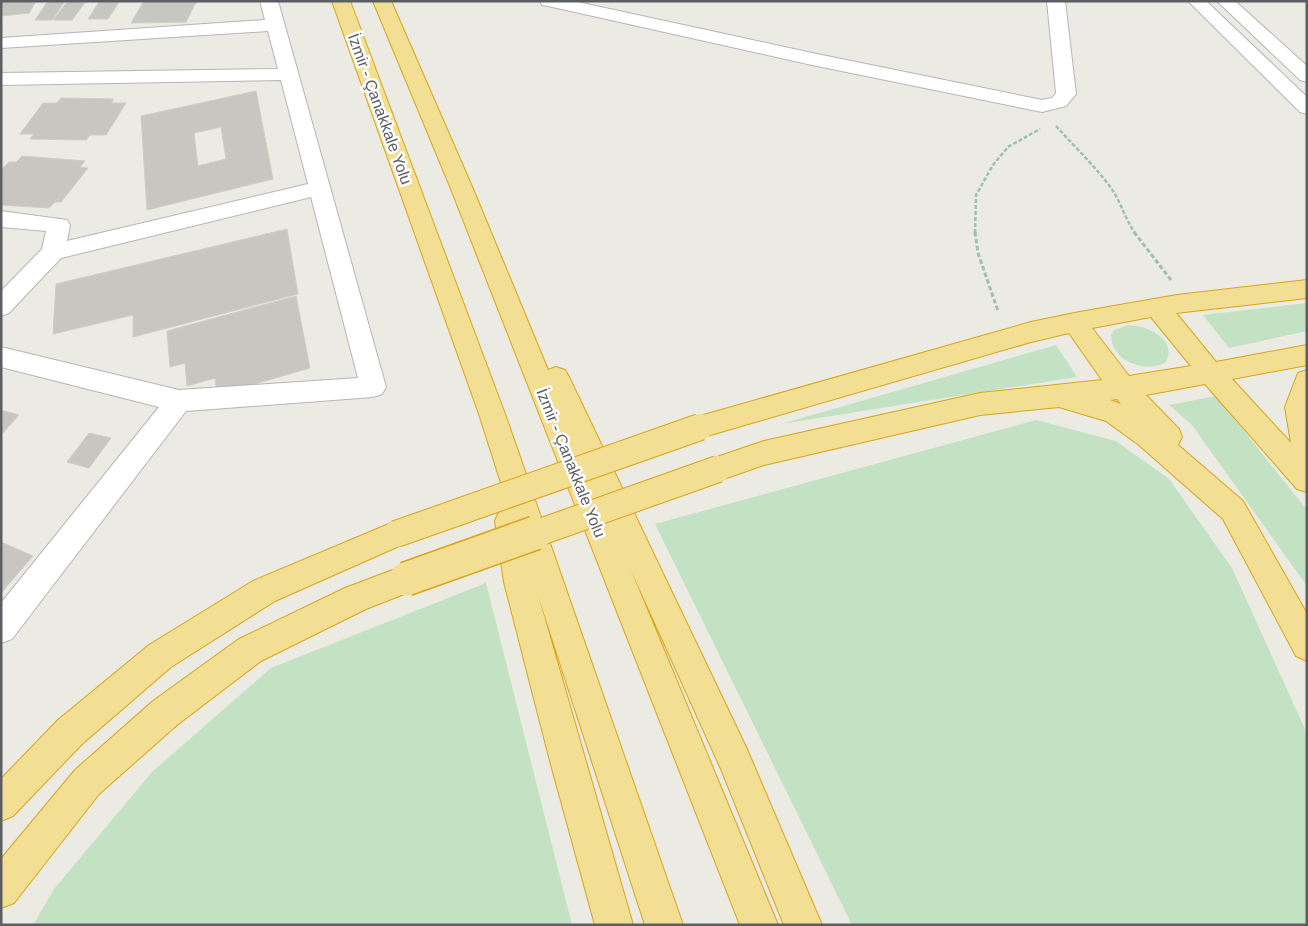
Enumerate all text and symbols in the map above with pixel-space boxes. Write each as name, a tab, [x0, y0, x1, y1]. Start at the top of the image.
street label: İzmir - Çanakkale Yolu	[345, 31, 416, 187]
street label: İzmir - Çanakkale Yolu	[533, 386, 610, 540]

